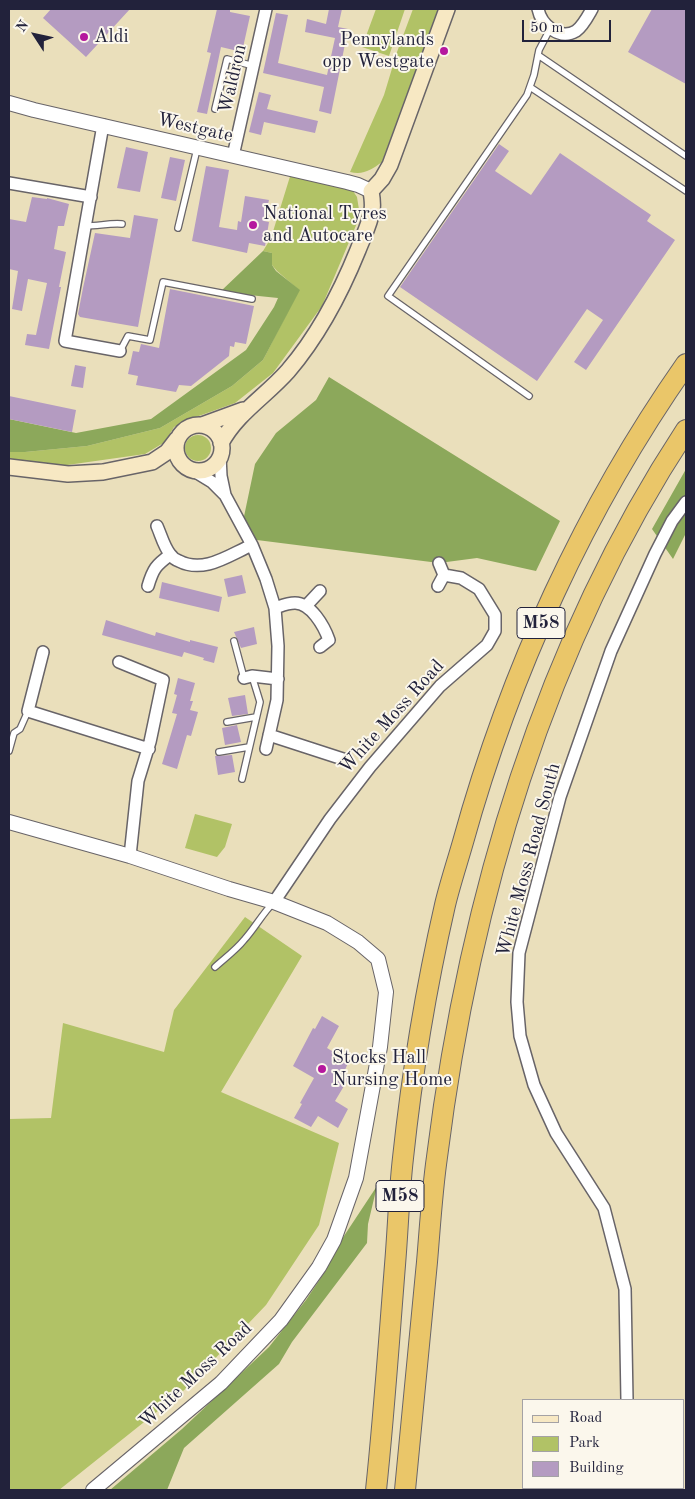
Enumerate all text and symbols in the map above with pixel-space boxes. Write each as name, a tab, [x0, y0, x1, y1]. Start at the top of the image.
north arrow	[10, 10, 60, 60]
scale bar	[525, 10, 614, 42]
text: N	[14, 18, 32, 35]
text: 50 m	[530, 21, 564, 36]
place label: Aldi	[94, 26, 129, 48]
place label: Pennylands opp Westgate	[322, 29, 434, 73]
marker: Aldi	[78, 31, 90, 43]
street label: Waldron	[214, 42, 252, 116]
marker: Pennylands opp Westgate	[438, 45, 450, 57]
street label: Westgate	[155, 108, 235, 148]
place label: National Tyres and Autocare	[263, 203, 387, 247]
marker: National Tyres and Autocare	[247, 219, 259, 231]
road number: M58	[517, 608, 565, 638]
street label: White Moss Road	[335, 655, 449, 779]
street label: White Moss Road South	[492, 761, 566, 959]
place label: Stocks Hall Nursing Home	[332, 1047, 452, 1091]
marker: Stocks Hall Nursing Home	[316, 1063, 328, 1075]
road number: M58	[376, 1180, 424, 1212]
street label: White Moss Road	[135, 1317, 257, 1433]
legend	[522, 1399, 685, 1489]
text: Road	[569, 1411, 602, 1426]
text: Park	[569, 1436, 600, 1451]
text: Building	[569, 1461, 624, 1476]

